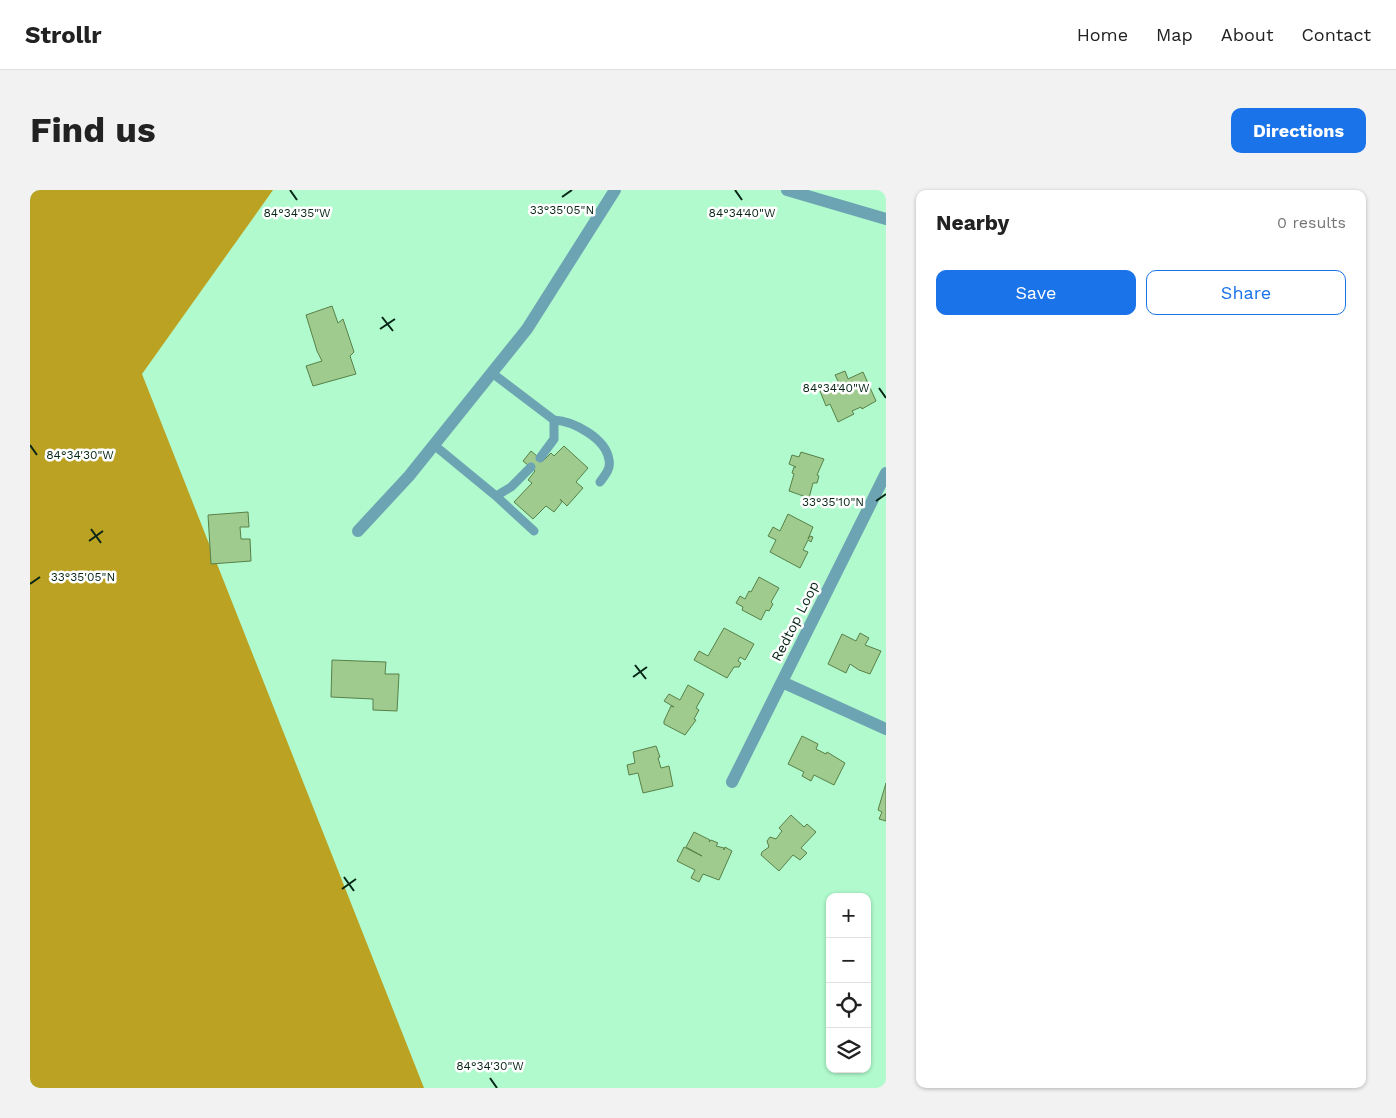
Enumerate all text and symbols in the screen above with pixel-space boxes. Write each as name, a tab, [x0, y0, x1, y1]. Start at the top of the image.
text: Strollr	[25, 21, 102, 49]
text: Home	[1077, 24, 1128, 45]
text: Map	[1156, 24, 1193, 45]
text: About	[1221, 24, 1273, 45]
text: Contact	[1301, 24, 1371, 45]
button: Directions	[1231, 108, 1366, 153]
text: Find us	[30, 109, 156, 151]
text: 33°35'05"N	[530, 203, 594, 217]
text: 84°34'35"W	[263, 206, 331, 220]
text: 84°34'40"W	[709, 206, 776, 220]
text: Nearby	[936, 210, 1009, 235]
text: 0 results	[1277, 213, 1346, 232]
button: Save	[936, 270, 1136, 315]
button: Share	[1146, 270, 1346, 315]
text: 84°34'40"W	[803, 381, 870, 395]
text: 84°34'30"W	[46, 448, 114, 462]
text: 33°35'10"N	[802, 495, 864, 509]
text: 33°35'05"N	[51, 570, 115, 584]
street label: Redtop Loop	[768, 578, 822, 664]
map controls	[826, 893, 871, 1073]
button: +	[826, 893, 871, 938]
button: −	[826, 938, 871, 983]
button: locate	[826, 983, 871, 1028]
button: layers	[826, 1028, 871, 1073]
text: 84°34'30"W	[456, 1059, 524, 1073]

